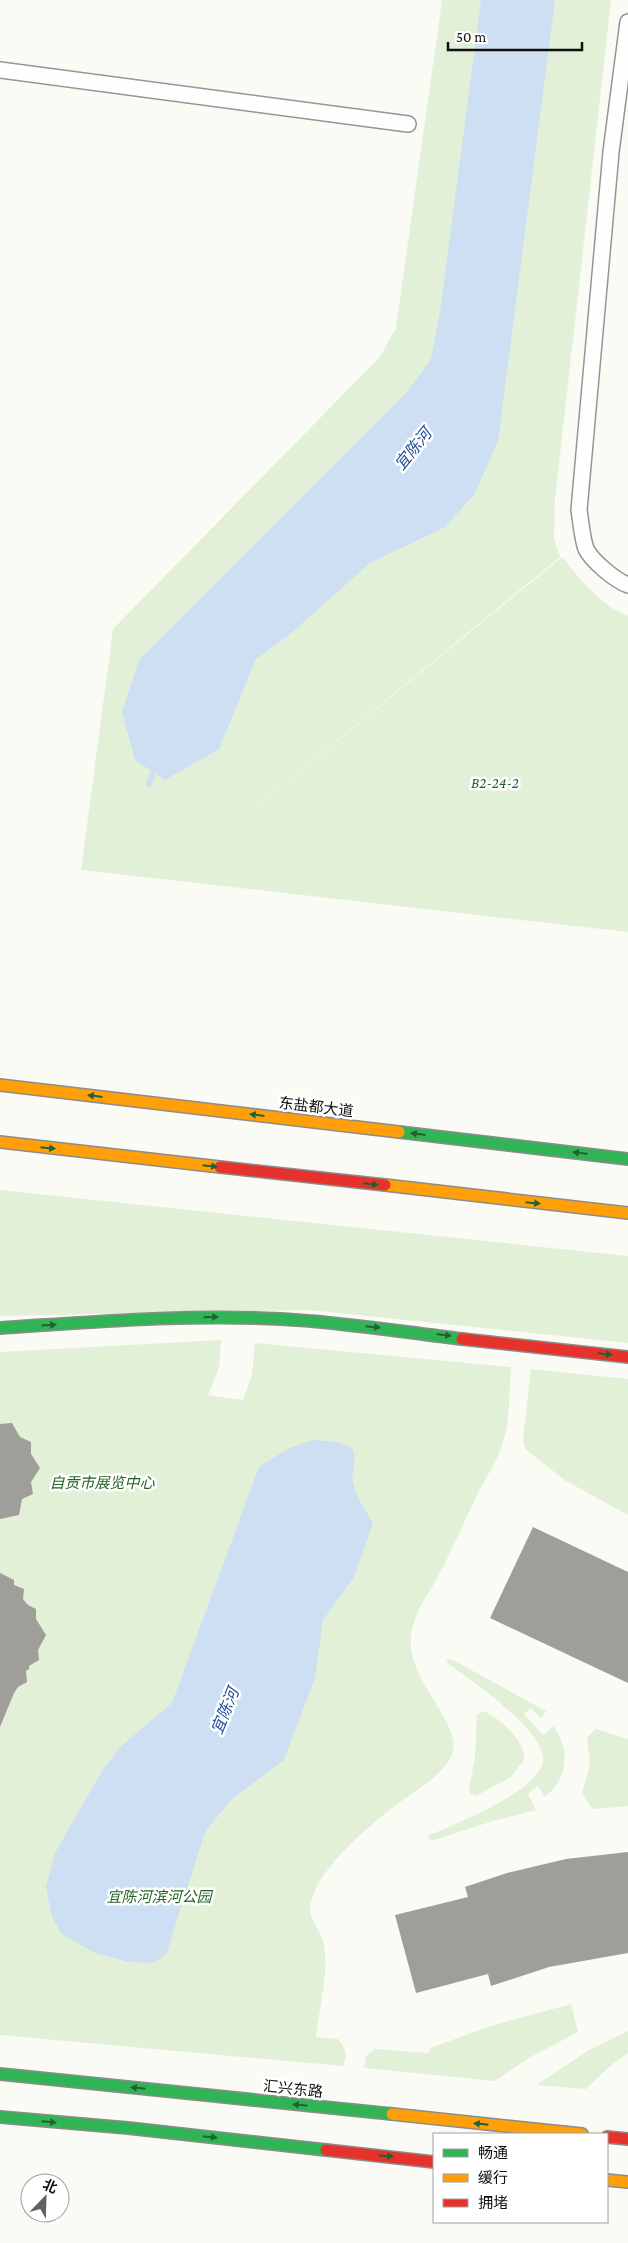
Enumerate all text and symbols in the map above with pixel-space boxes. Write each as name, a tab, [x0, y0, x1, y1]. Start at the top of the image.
scale bar	[448, 20, 582, 52]
text: 50 m	[456, 29, 486, 45]
water label: 宜陈河	[391, 423, 437, 473]
park label: B2-24-2	[471, 775, 519, 791]
one-way arrow	[87, 1092, 103, 1100]
street label: 东盐都大道	[278, 1093, 354, 1120]
one-way arrow	[249, 1111, 265, 1119]
one-way arrow	[410, 1130, 426, 1138]
one-way arrow	[41, 1144, 57, 1152]
one-way arrow	[571, 1149, 587, 1157]
one-way arrow	[202, 1162, 218, 1170]
one-way arrow	[364, 1180, 380, 1188]
one-way arrow	[525, 1199, 541, 1207]
one-way arrow	[203, 1313, 219, 1321]
one-way arrow	[41, 1320, 57, 1328]
one-way arrow	[365, 1323, 381, 1331]
one-way arrow	[436, 1331, 452, 1339]
one-way arrow	[597, 1350, 613, 1358]
park label: 自贡市展览中心	[49, 1475, 155, 1491]
water label: 宜陈河	[208, 1683, 243, 1736]
park label: 宜陈河滨河公园	[106, 1889, 213, 1905]
street label: 汇兴东路	[262, 2078, 324, 2100]
one-way arrow	[130, 2084, 146, 2092]
one-way arrow	[292, 2101, 308, 2109]
one-way arrow	[41, 2118, 57, 2126]
one-way arrow	[473, 2120, 489, 2128]
one-way arrow	[203, 2133, 219, 2141]
legend	[433, 2133, 608, 2223]
text: 畅通	[478, 2145, 508, 2161]
one-way arrow	[378, 2152, 394, 2160]
text: 缓行	[478, 2170, 508, 2186]
north arrow	[20, 2173, 70, 2223]
text: 北	[41, 2176, 60, 2196]
text: 拥堵	[478, 2195, 508, 2211]

